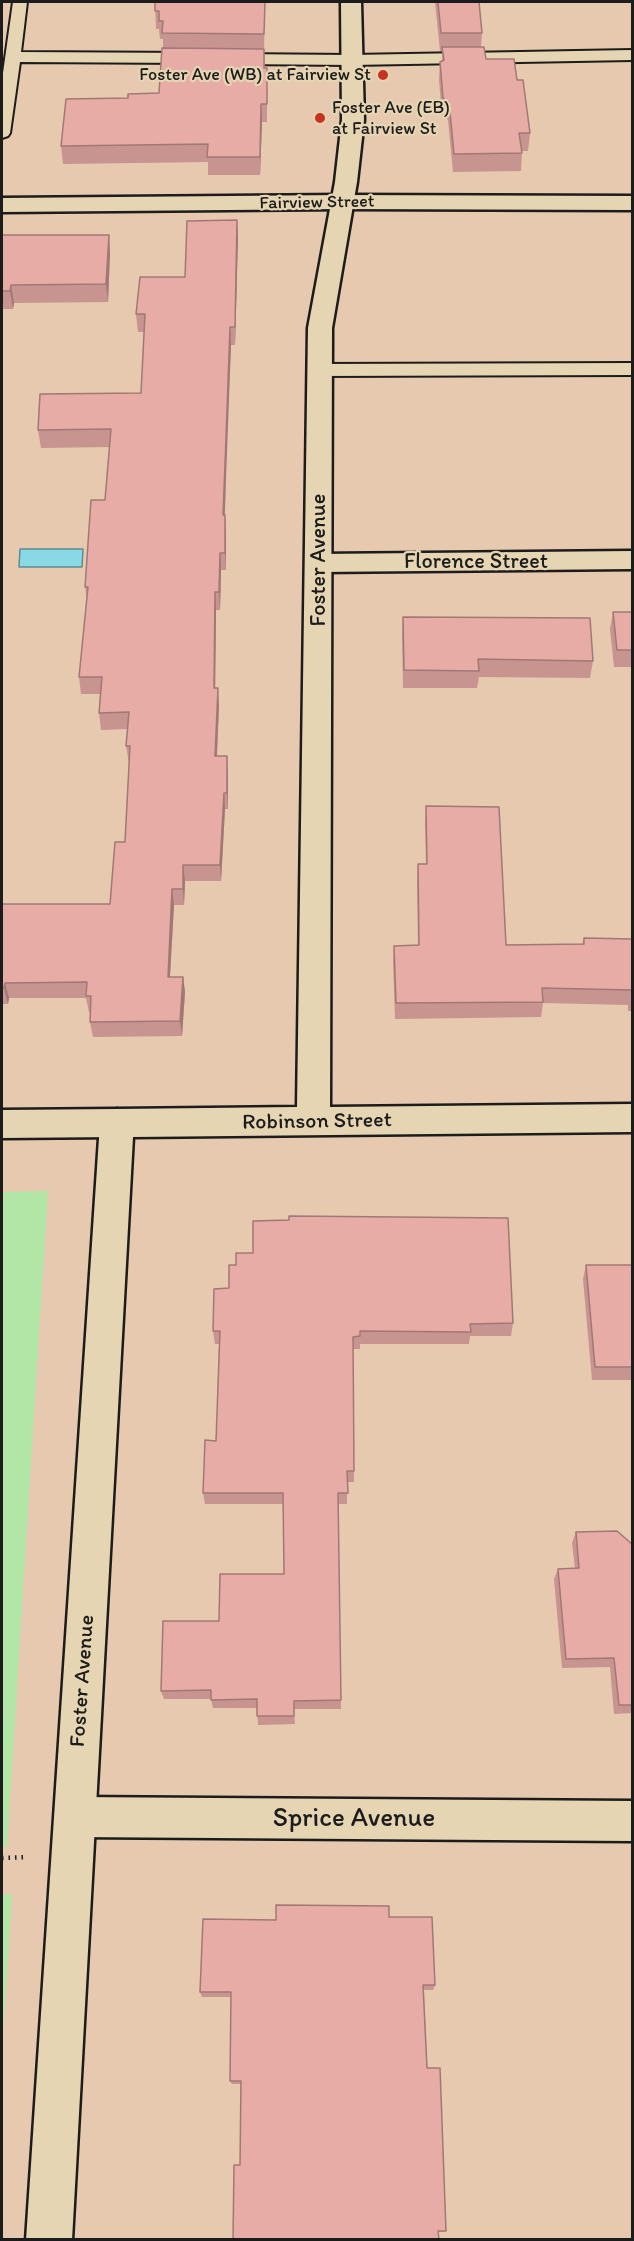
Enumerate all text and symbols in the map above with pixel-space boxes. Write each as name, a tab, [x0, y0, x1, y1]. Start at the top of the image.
place label: Foster Ave (WB) at Fairview St	[139, 64, 371, 86]
marker: Foster Ave (WB) at Fairview St	[376, 68, 390, 82]
place label: Foster Ave (EB) at Fairview St	[332, 97, 450, 140]
marker: Foster Ave (EB) at Fairview St	[313, 111, 327, 125]
street label: Fairview Street	[259, 191, 375, 215]
street label: Foster Avenue	[306, 494, 332, 626]
street label: Florence Street	[404, 549, 548, 575]
street label: Robinson Street	[242, 1107, 392, 1137]
street label: Foster Avenue	[65, 1614, 101, 1748]
street label: Sprice Avenue	[273, 1803, 435, 1835]

